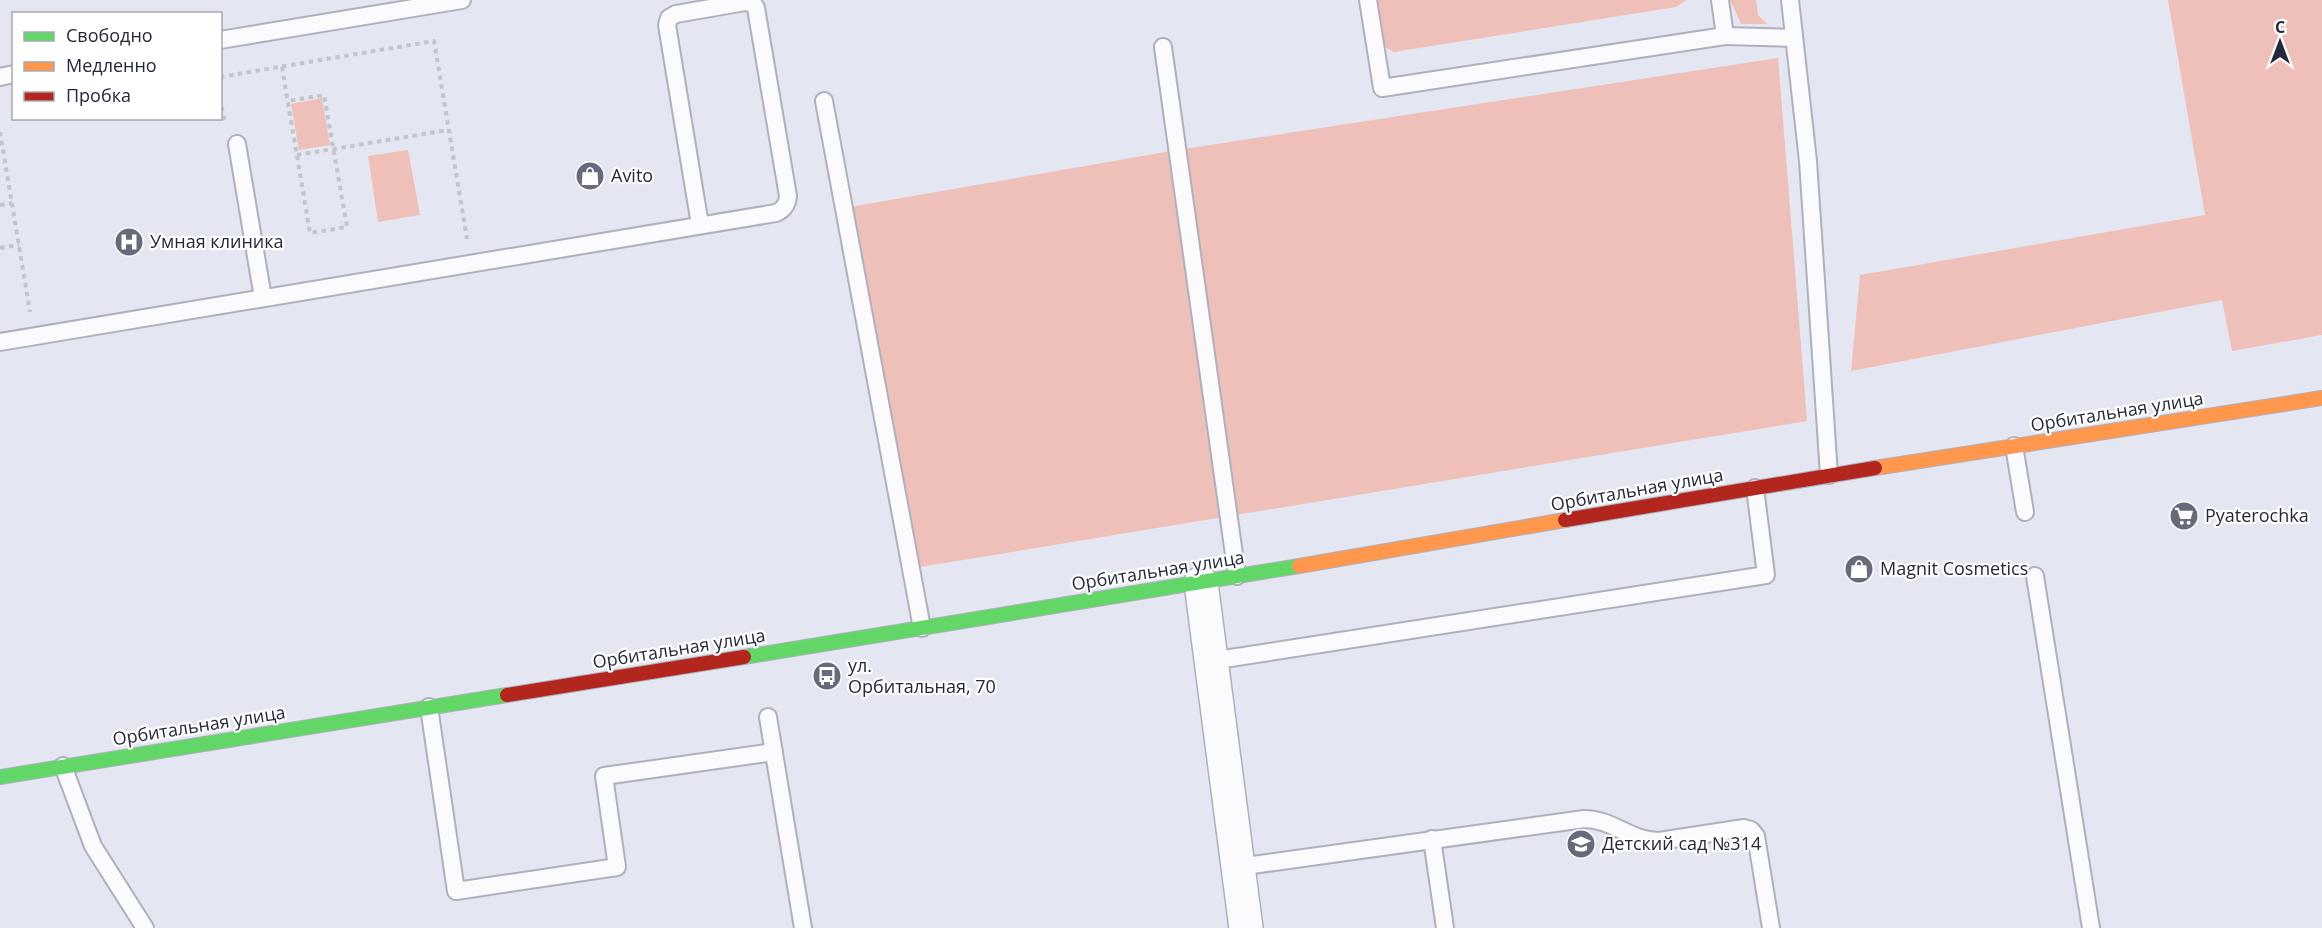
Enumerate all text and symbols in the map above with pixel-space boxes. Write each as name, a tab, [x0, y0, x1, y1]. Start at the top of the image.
legend	[12, 12, 222, 120]
north arrow	[2250, 12, 2310, 72]
text: С	[2275, 16, 2285, 38]
text: Свободно	[66, 23, 153, 47]
text: Медленно	[66, 53, 157, 77]
text: Пробка	[66, 83, 131, 107]
shop icon: Avito	[574, 160, 606, 192]
place label: Avito	[611, 163, 653, 187]
hospital icon: Умная клиника	[113, 226, 145, 258]
place label: Умная клиника	[150, 229, 284, 253]
street label: Орбитальная улица	[2029, 386, 2205, 437]
street label: Орбитальная улица	[1549, 462, 1725, 516]
supermarket icon: Pyaterochka	[2168, 500, 2200, 532]
place label: Pyaterochka	[2205, 503, 2309, 527]
street label: Орбитальная улица	[1070, 545, 1246, 596]
shop icon: Magnit Cosmetics	[1843, 553, 1875, 585]
place label: Magnit Cosmetics	[1880, 556, 2028, 580]
street label: Орбитальная улица	[591, 623, 767, 674]
place label: ул. Орбитальная, 70	[848, 653, 996, 698]
bus stop icon: ул. Орбитальная, 70	[811, 660, 843, 692]
street label: Орбитальная улица	[111, 700, 287, 751]
school or university icon: Детский сад №314	[1565, 828, 1597, 860]
place label: Детский сад №314	[1602, 831, 1761, 855]

